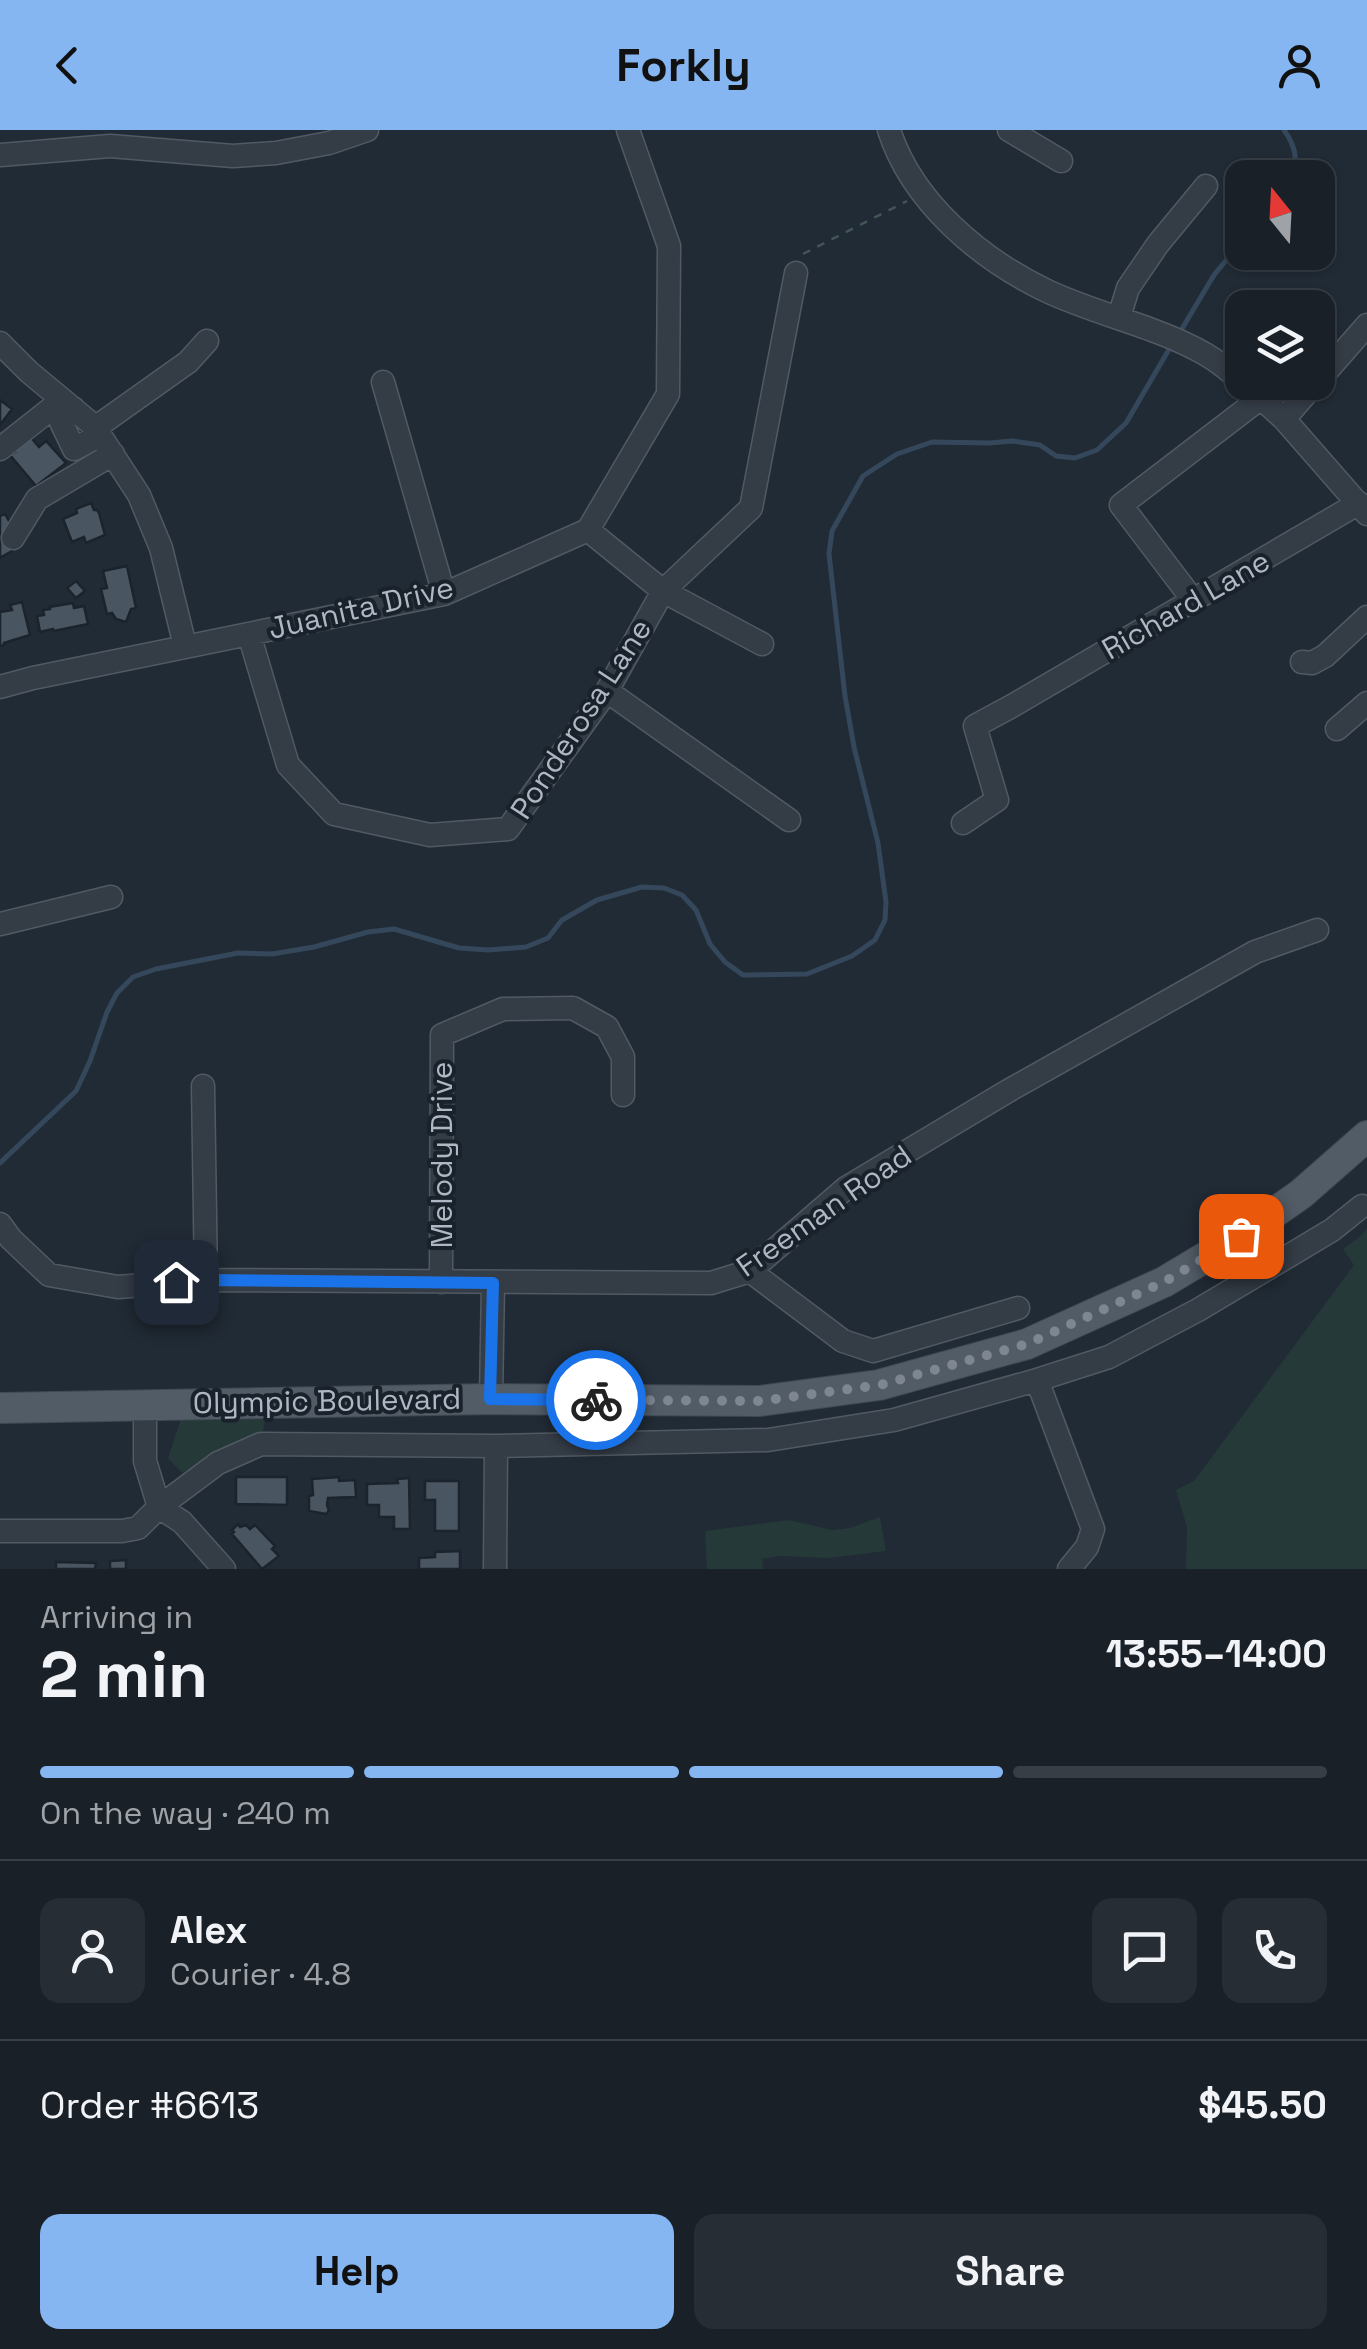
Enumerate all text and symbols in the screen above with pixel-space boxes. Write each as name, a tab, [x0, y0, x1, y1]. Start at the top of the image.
text: Forkly	[616, 37, 751, 94]
icon: back	[40, 38, 95, 93]
icon: person	[1272, 38, 1327, 93]
north arrow	[1225, 160, 1335, 270]
map controls	[1225, 160, 1335, 400]
button: layers	[1225, 290, 1335, 400]
street label: Richard Lane	[1095, 541, 1277, 668]
street label: Juanita Drive	[264, 567, 457, 648]
street label: Ponderosa Lane	[501, 611, 660, 826]
street label: Melody Drive	[422, 1062, 461, 1248]
street label: Freeman Road	[728, 1136, 919, 1285]
pin	[1199, 1194, 1284, 1279]
icon: bag	[1214, 1209, 1269, 1264]
pin	[134, 1240, 219, 1325]
icon: home	[149, 1255, 204, 1310]
courier	[546, 1350, 646, 1450]
icon: bike	[569, 1373, 624, 1428]
street label: Olympic Boulevard	[193, 1379, 461, 1422]
text: Arriving in	[40, 1597, 193, 1637]
text: 13:55–14:00	[1106, 1630, 1327, 1678]
text: 2 min	[40, 1633, 208, 1716]
text: On the way · 240 m	[40, 1793, 331, 1833]
button: person	[40, 1898, 145, 2003]
button: chat	[1092, 1898, 1197, 2003]
button: phone	[1222, 1898, 1327, 2003]
text: Alex	[170, 1906, 247, 1954]
text: Courier · 4.8	[170, 1954, 351, 1994]
text: Order #6613	[40, 2081, 259, 2129]
text: $45.50	[1198, 2081, 1327, 2129]
button: Help	[40, 2214, 674, 2329]
button: Share	[694, 2214, 1327, 2329]

